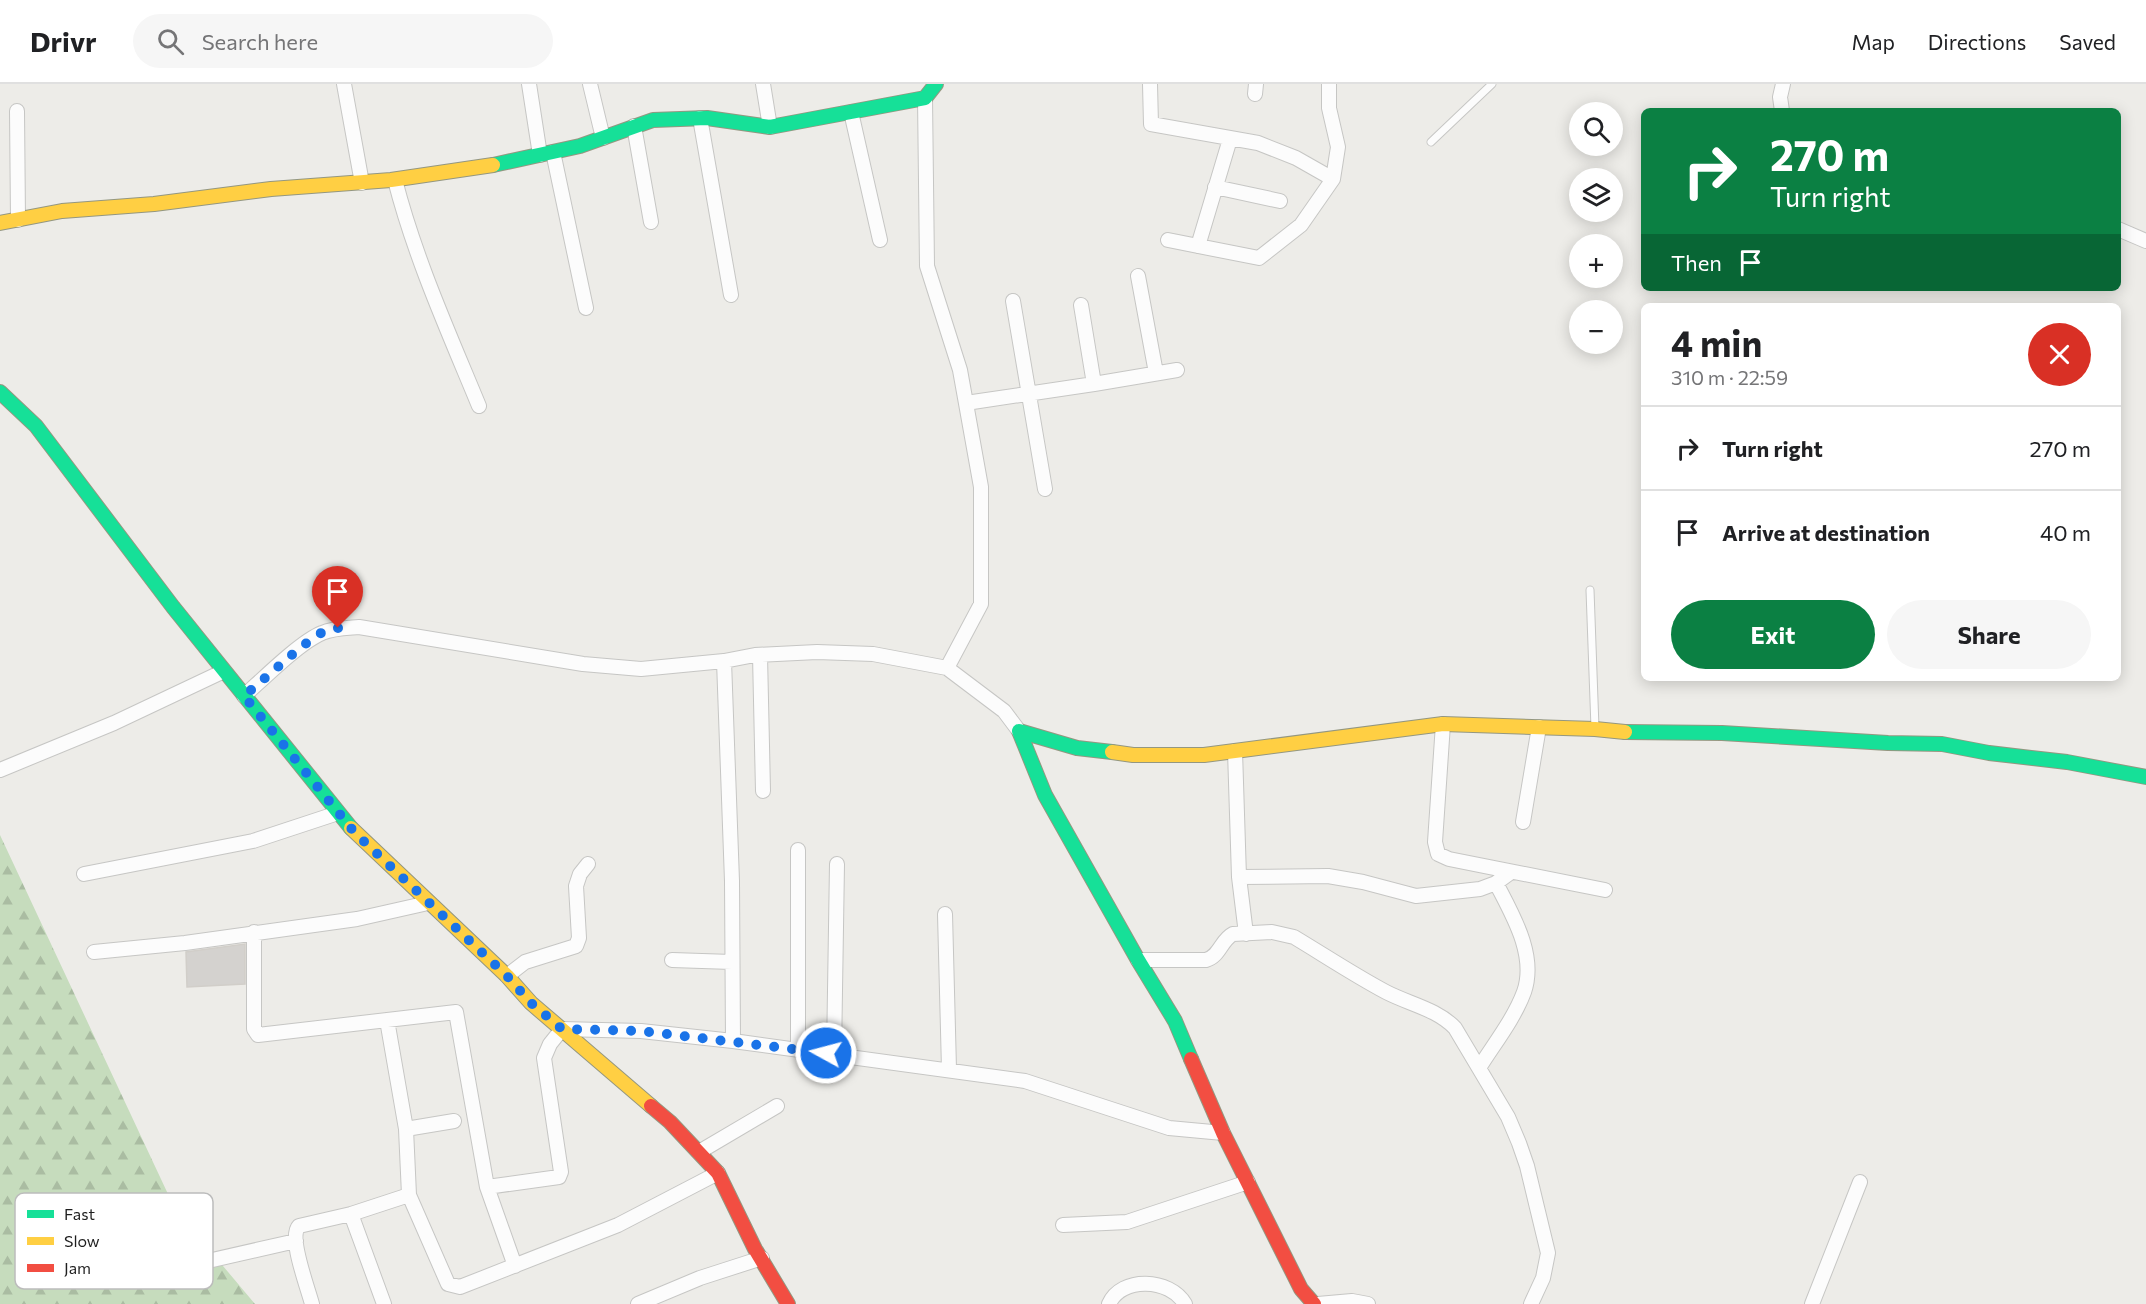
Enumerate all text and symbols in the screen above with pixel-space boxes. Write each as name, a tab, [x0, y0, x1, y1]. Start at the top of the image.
search box	[133, 14, 553, 68]
text: Drivr	[30, 24, 97, 58]
icon: search	[154, 25, 187, 58]
text: Search here	[202, 28, 318, 55]
text: Map	[1852, 29, 1895, 54]
text: Directions	[1928, 29, 2026, 54]
text: Saved	[2059, 29, 2116, 54]
map controls	[1569, 102, 1623, 354]
button: search	[1569, 102, 1623, 156]
text: 270 m	[1770, 128, 1889, 180]
icon: right	[1671, 132, 1749, 210]
button: layers	[1569, 168, 1623, 222]
text: Turn right	[1770, 180, 1890, 213]
button: +	[1569, 234, 1623, 288]
icon: arrive	[1734, 246, 1767, 279]
text: Then	[1671, 249, 1722, 276]
button: −	[1569, 300, 1623, 354]
text: 4 min	[1671, 320, 1762, 364]
button: close	[2028, 323, 2091, 386]
text: 310 m · 22:59	[1671, 365, 1788, 389]
icon: right	[1671, 432, 1704, 465]
text: Turn right	[1722, 435, 1823, 462]
text: 270 m	[2030, 435, 2091, 462]
icon: arrive	[1671, 516, 1704, 549]
text: Arrive at destination	[1722, 519, 1930, 546]
text: 40 m	[2040, 519, 2091, 546]
pin	[312, 566, 363, 628]
icon: arrive	[321, 575, 354, 608]
button: Exit	[1671, 600, 1875, 669]
button: Share	[1887, 600, 2091, 669]
position arrow	[794, 1021, 858, 1085]
legend	[15, 1193, 213, 1289]
text: Fast	[64, 1204, 95, 1223]
text: Slow	[64, 1231, 100, 1250]
text: Jam	[64, 1258, 91, 1277]

